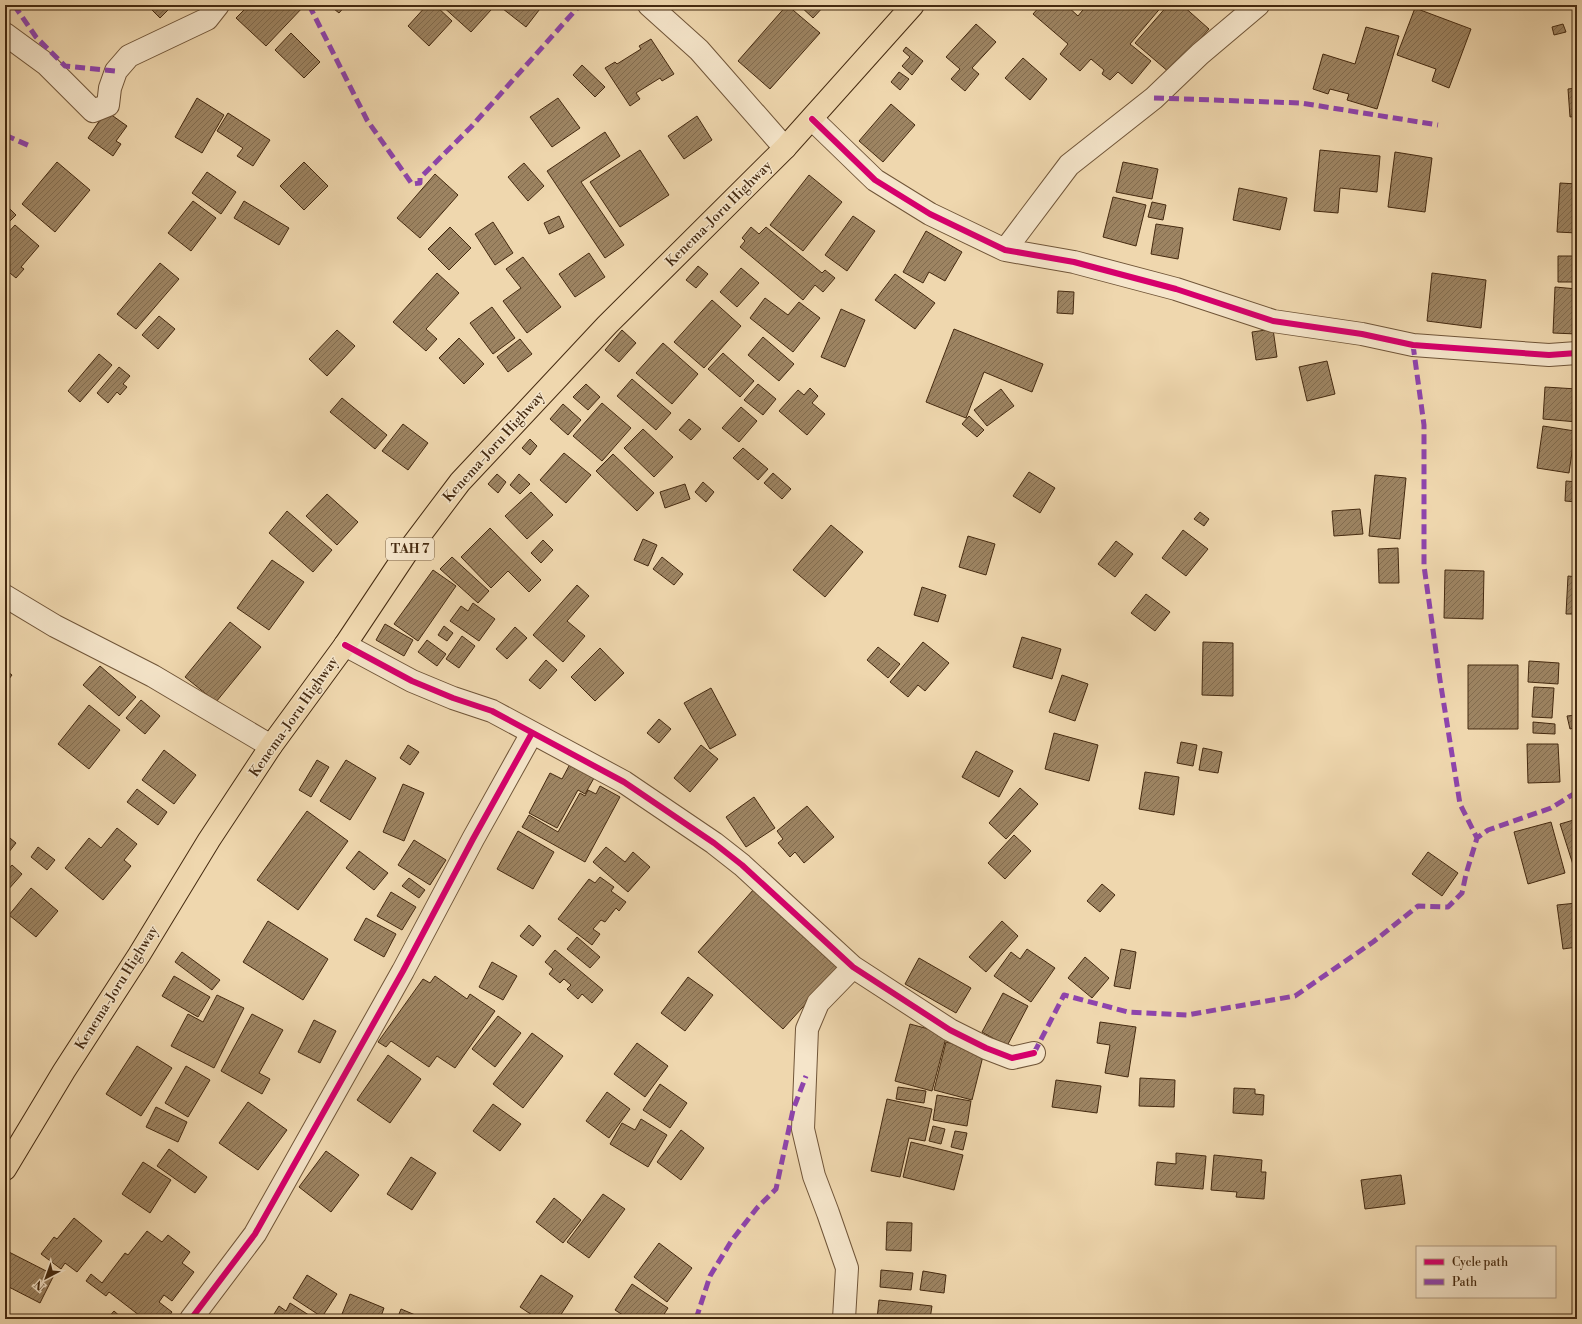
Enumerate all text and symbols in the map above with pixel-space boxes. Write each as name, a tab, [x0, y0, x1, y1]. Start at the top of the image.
street label: Kenema-Joru Highway	[662, 157, 776, 271]
street label: Kenema-Joru Highway	[439, 388, 549, 506]
road number: TAH 7	[386, 538, 434, 560]
street label: Kenema-Joru Highway	[246, 653, 343, 781]
street label: Kenema-Joru Highway	[71, 922, 163, 1053]
legend	[1416, 1246, 1556, 1298]
text: Cycle path	[1452, 1255, 1508, 1270]
north arrow	[26, 1258, 66, 1298]
text: Path	[1452, 1275, 1477, 1290]
text: N	[32, 1276, 48, 1293]

